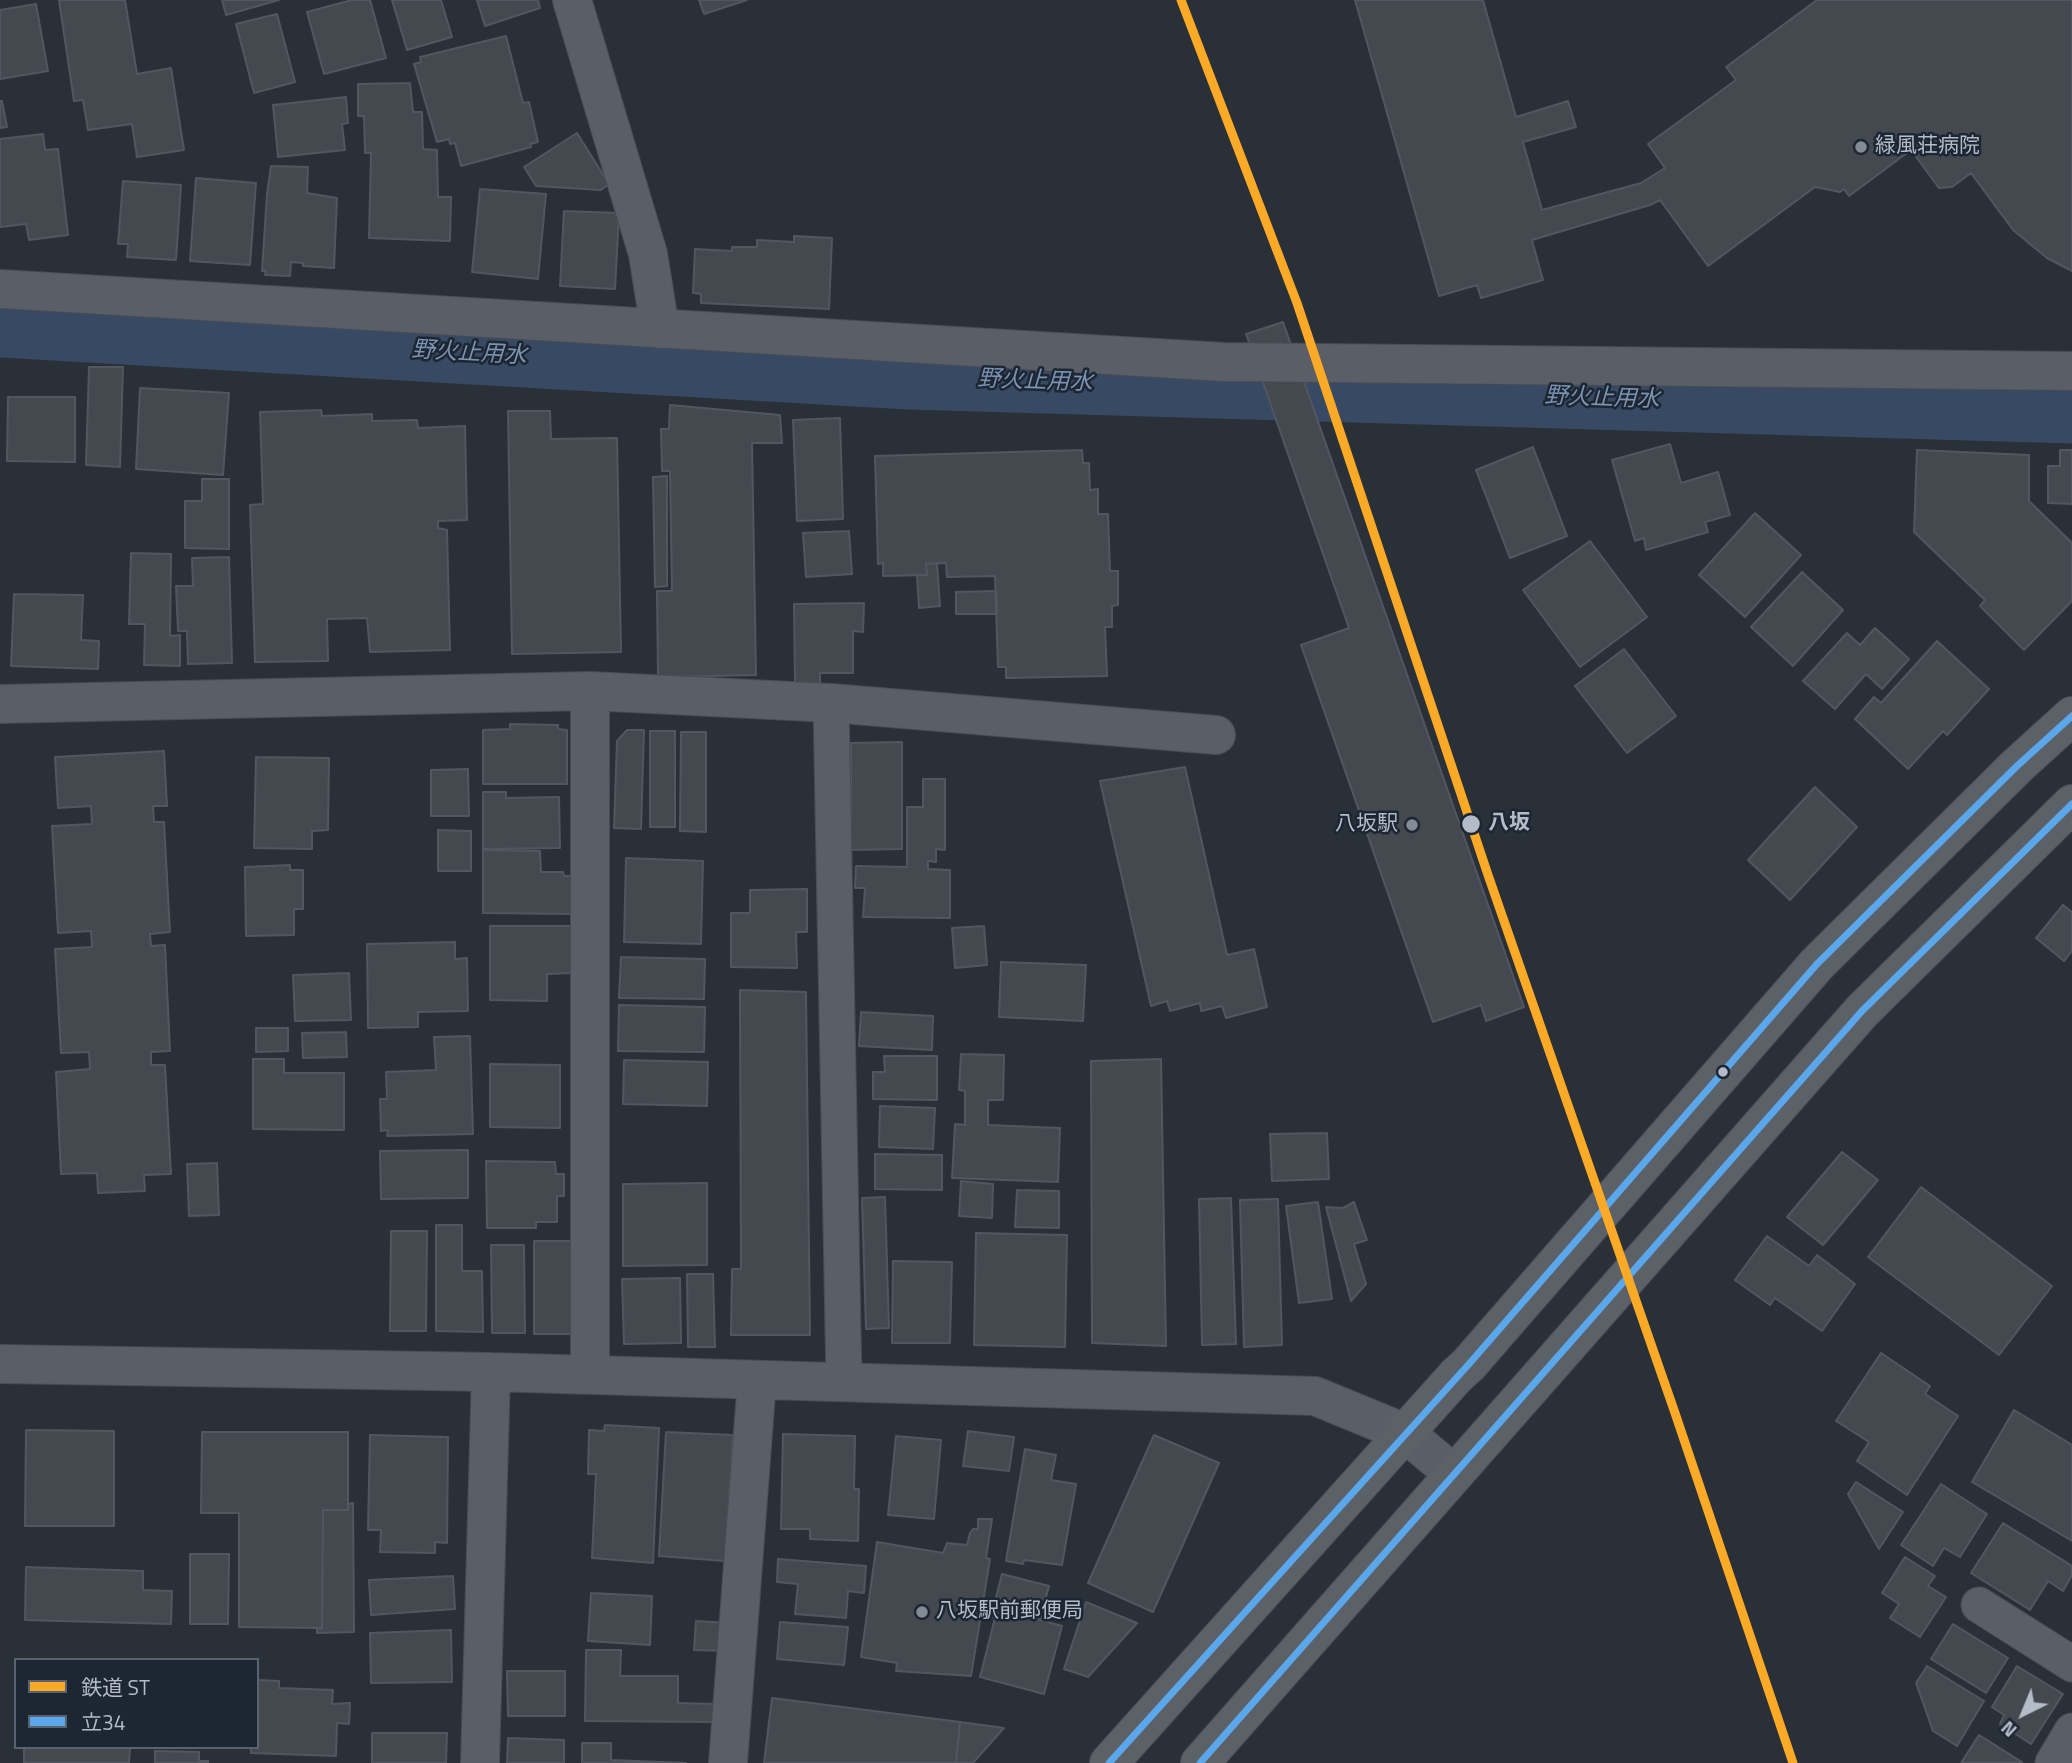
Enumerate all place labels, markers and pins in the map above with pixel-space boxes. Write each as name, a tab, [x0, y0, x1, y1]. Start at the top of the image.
place label: 緑風荘病院	[1875, 134, 1980, 160]
marker: 緑風荘病院	[1853, 139, 1869, 155]
place label: 八坂	[1488, 811, 1530, 837]
place label: 八坂駅	[1335, 812, 1398, 838]
marker: 八坂	[1460, 813, 1482, 835]
marker: 八坂駅	[1404, 817, 1420, 833]
unlabelled marker	[1716, 1065, 1730, 1079]
place label: 八坂駅前郵便局	[936, 1599, 1083, 1625]
marker: 八坂駅前郵便局	[914, 1604, 930, 1620]

